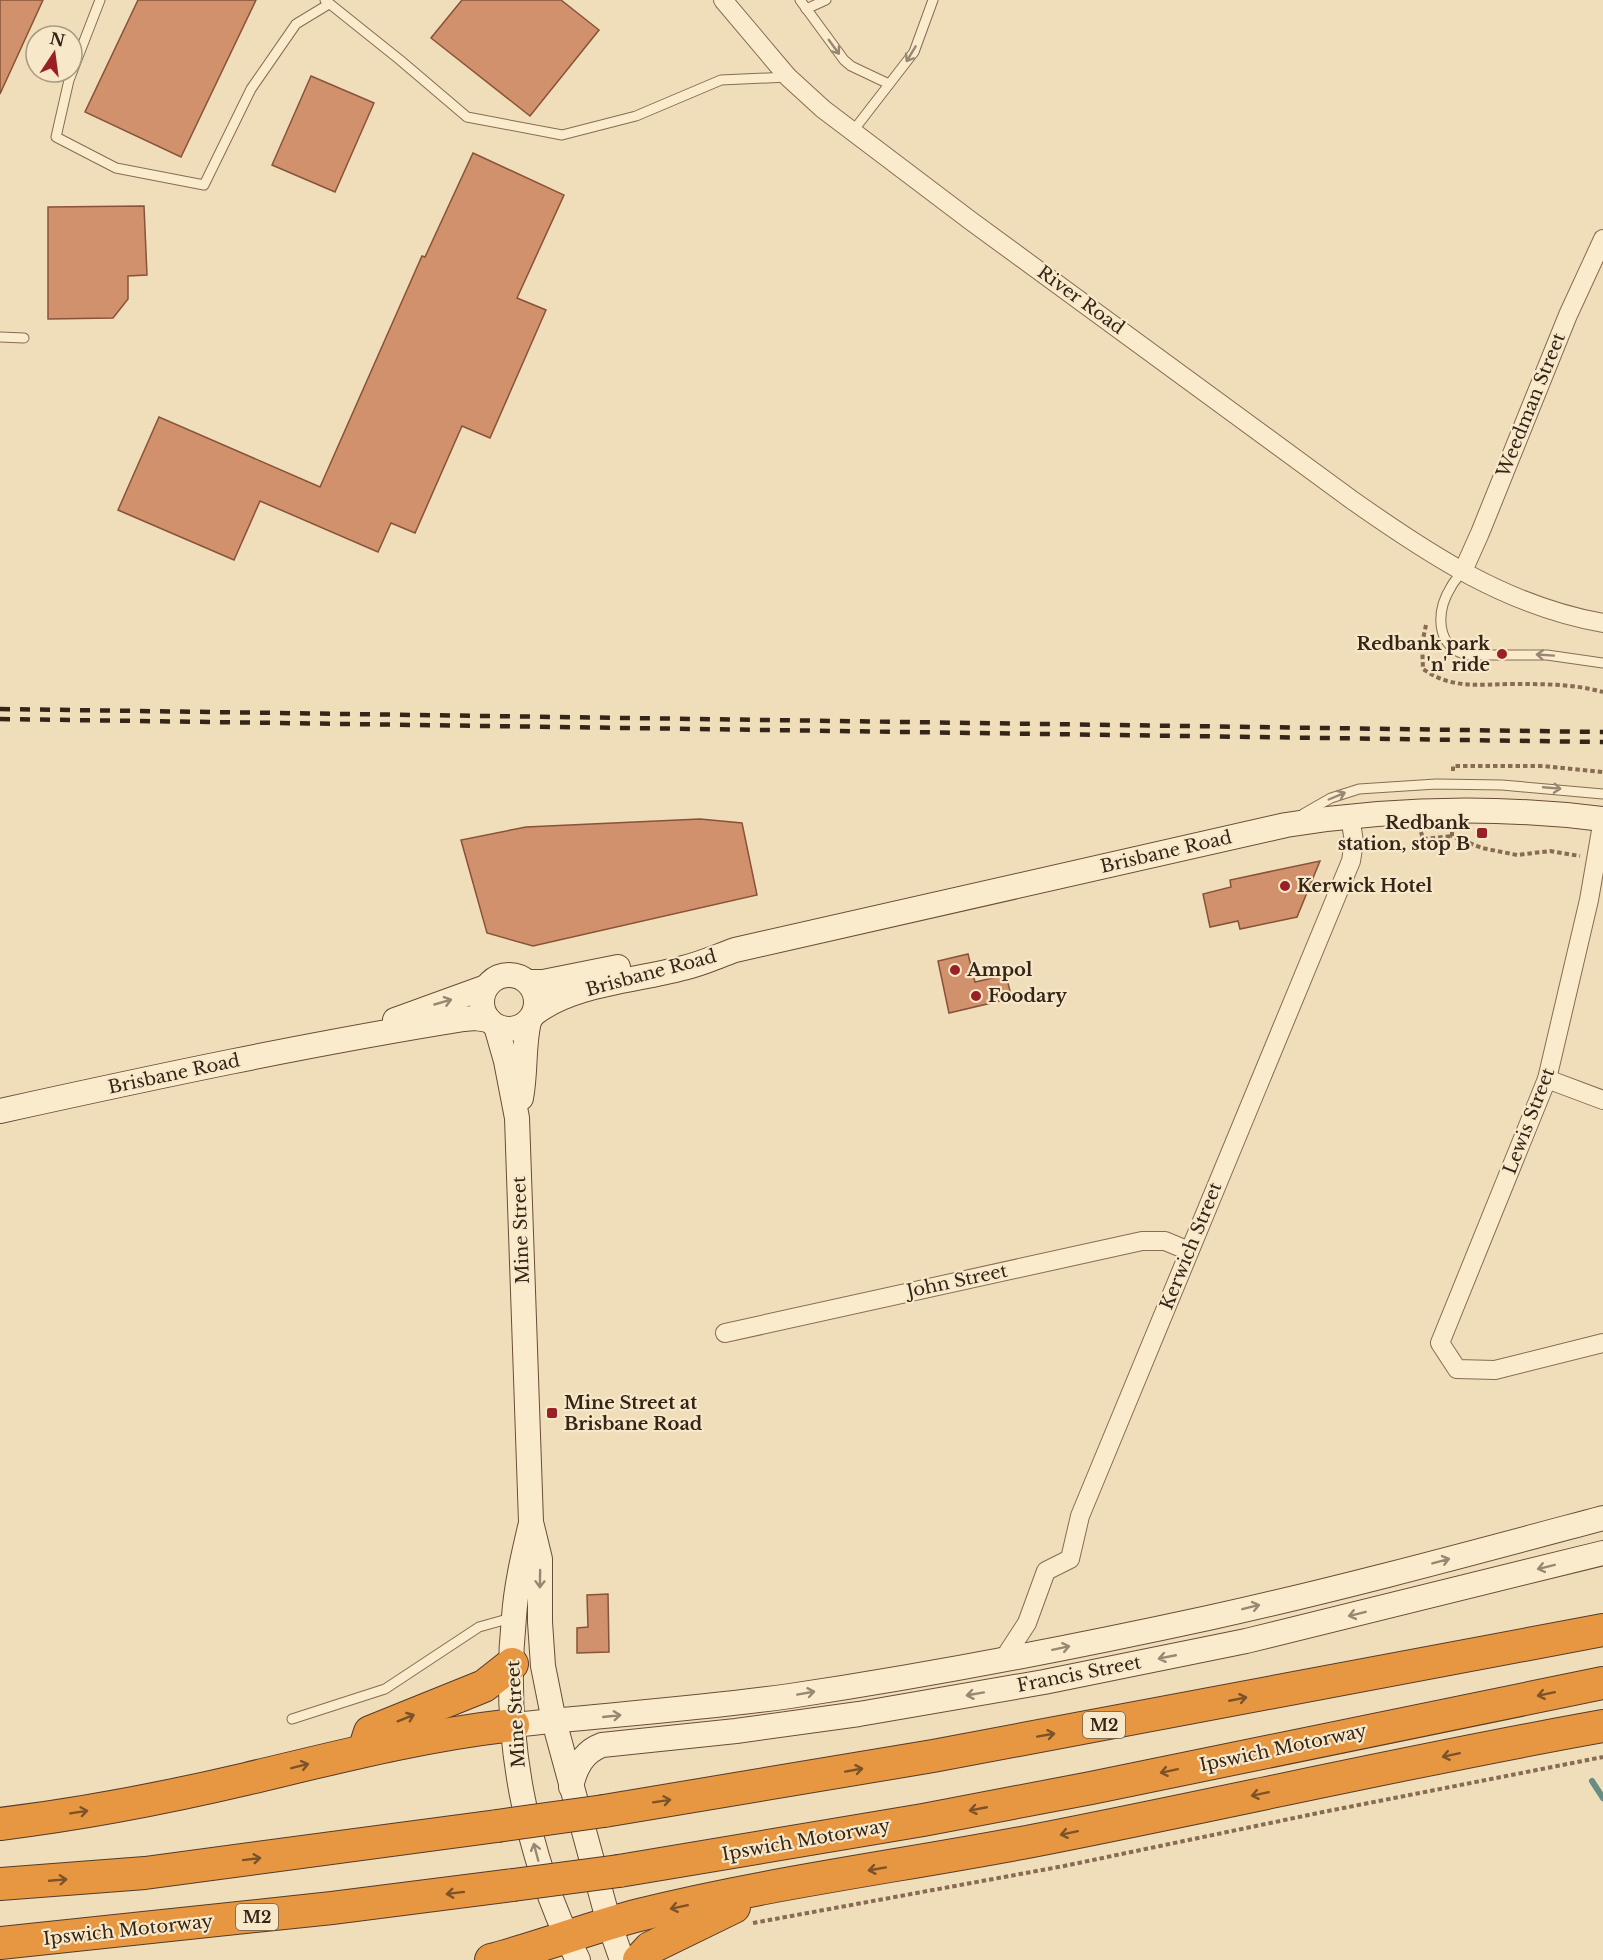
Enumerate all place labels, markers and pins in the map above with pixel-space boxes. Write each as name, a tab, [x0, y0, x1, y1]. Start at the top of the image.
place label: Redbank park 'n' ride	[1357, 633, 1491, 676]
marker: Redbank park 'n' ride	[1495, 647, 1509, 661]
place label: Redbank station, stop B	[1338, 812, 1471, 855]
marker: Redbank station, stop B	[1475, 826, 1489, 840]
place label: Kerwick Hotel	[1297, 875, 1433, 897]
marker: Kerwick Hotel	[1278, 879, 1292, 893]
place label: Ampol	[966, 959, 1033, 981]
marker: Ampol	[948, 963, 962, 977]
place label: Foodary	[988, 985, 1067, 1007]
marker: Foodary	[969, 989, 983, 1003]
place label: Mine Street at Brisbane Road	[564, 1392, 703, 1435]
marker: Mine Street at Brisbane Road	[545, 1406, 559, 1420]

